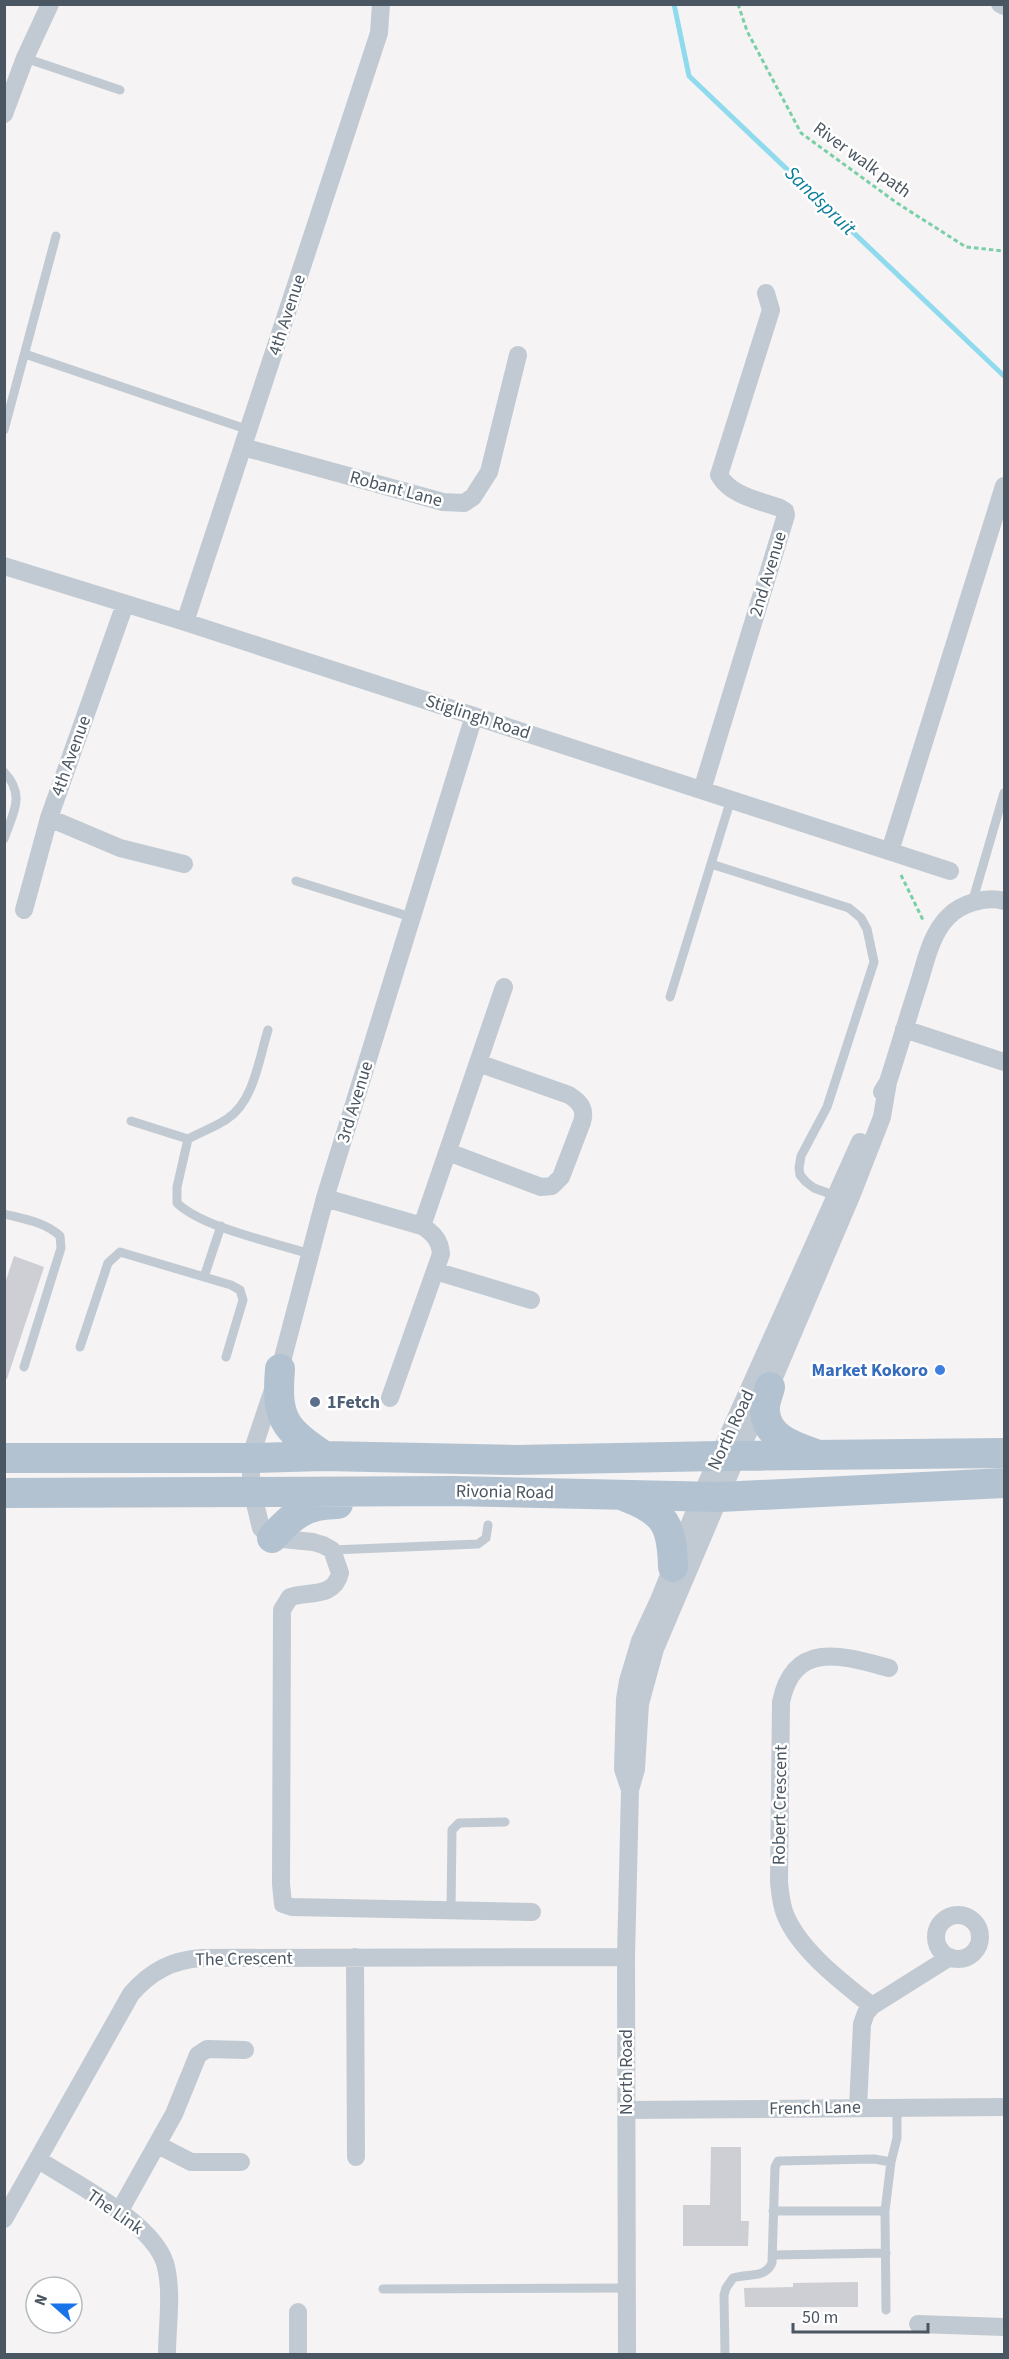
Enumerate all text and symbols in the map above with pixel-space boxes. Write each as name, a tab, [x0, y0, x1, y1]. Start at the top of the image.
street label: River walk path	[808, 116, 916, 204]
water label: Sandspruit	[778, 160, 862, 242]
street label: 4th Avenue	[262, 271, 312, 359]
street label: Robant Lane	[347, 465, 445, 513]
street label: 2nd Avenue	[743, 528, 793, 620]
street label: Stiglingh Road	[422, 688, 534, 746]
street label: 4th Avenue	[45, 712, 97, 800]
street label: 3rd Avenue	[331, 1058, 379, 1146]
place label: Market Kokoro	[812, 1358, 928, 1383]
marker: Market Kokoro	[933, 1363, 947, 1377]
street label: North Road	[702, 1386, 760, 1474]
place label: 1Fetch	[327, 1390, 380, 1415]
marker: 1Fetch	[308, 1395, 322, 1409]
street label: Rivonia Road	[456, 1479, 554, 1505]
street label: Robert Crescent	[766, 1745, 794, 1865]
street label: The Crescent	[195, 1946, 293, 1972]
street label: North Road	[614, 2029, 639, 2115]
street label: French Lane	[769, 2095, 861, 2121]
street label: The Link	[82, 2183, 148, 2241]
north arrow	[24, 2275, 84, 2335]
text: N	[29, 2291, 53, 2309]
scale bar	[793, 2296, 928, 2334]
text: 50 m	[802, 2305, 838, 2330]

